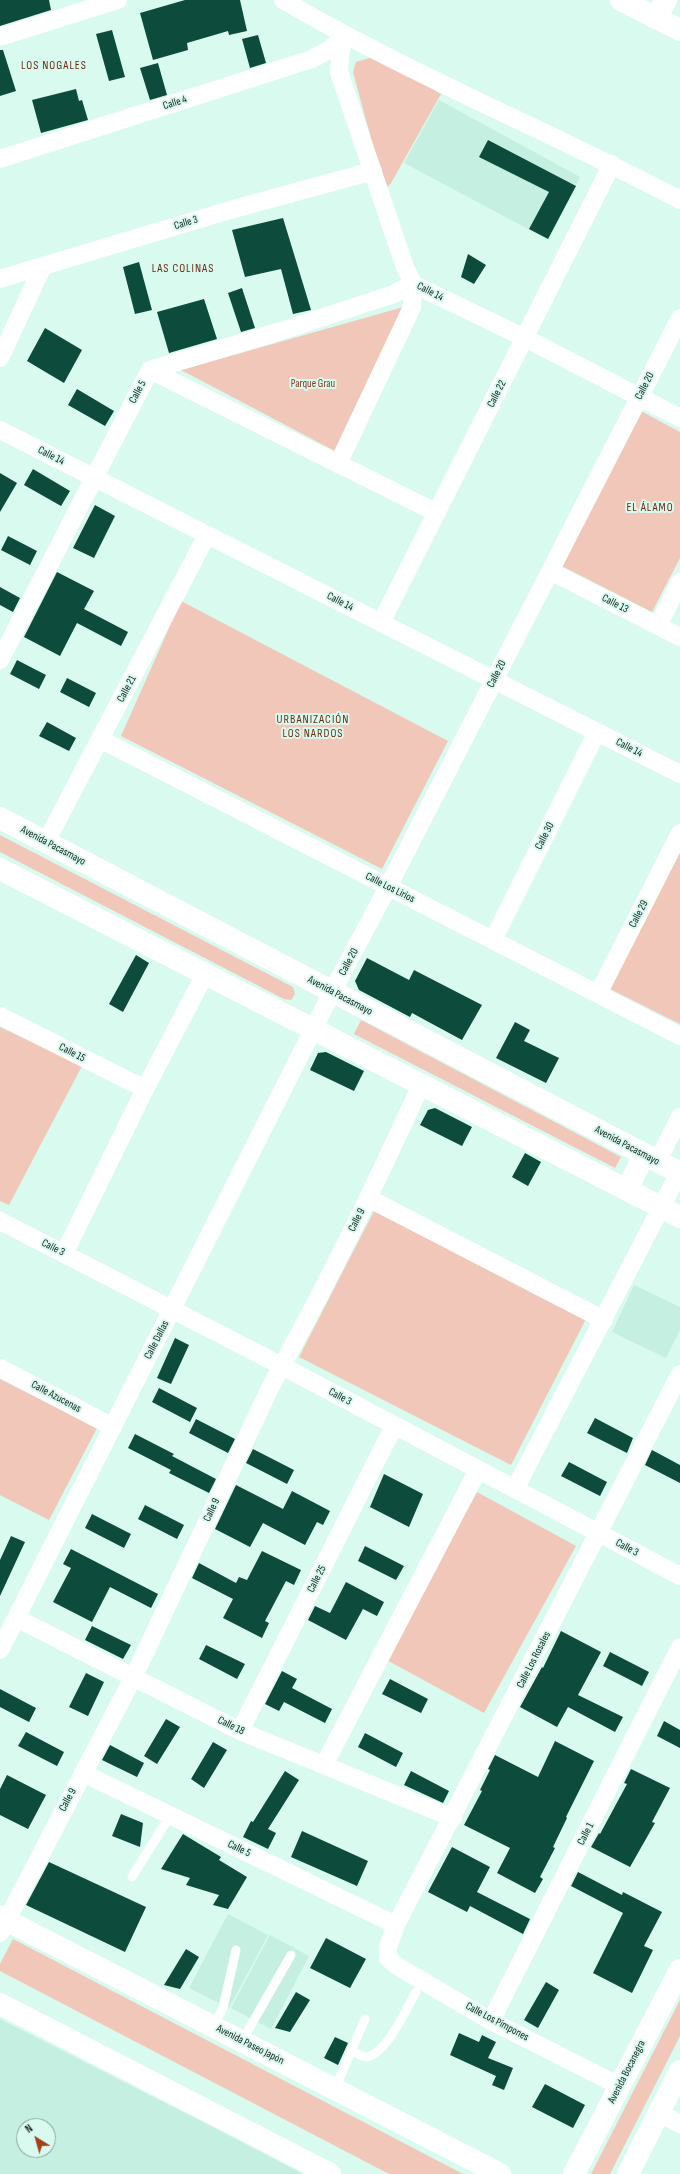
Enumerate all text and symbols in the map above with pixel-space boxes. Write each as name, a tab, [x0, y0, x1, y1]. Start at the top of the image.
district label: LOS NOGALES	[21, 59, 87, 73]
street label: Calle 4	[161, 93, 189, 113]
street label: Calle 3	[172, 213, 200, 233]
district label: LAS COLINAS	[152, 262, 214, 276]
street label: Calle 14	[414, 280, 446, 304]
street label: Calle 20	[633, 370, 657, 402]
park label: Parque Grau	[291, 377, 335, 391]
street label: Calle 5	[127, 378, 149, 406]
street label: Calle 22	[485, 378, 509, 410]
street label: Calle 14	[35, 444, 67, 468]
district label: EL ÁLAMO	[626, 501, 674, 515]
street label: Calle 14	[324, 590, 356, 614]
street label: Calle 13	[599, 592, 631, 616]
street label: Calle 20	[485, 658, 509, 690]
street label: Calle 21	[115, 674, 139, 704]
district label: URBANIZACIÓN LOS NARDOS	[277, 713, 349, 741]
street label: Calle 14	[613, 736, 645, 760]
street label: Calle 30	[532, 820, 558, 852]
street label: Avenida Pacasmayo	[18, 823, 88, 869]
street label: Calle Los Lirios	[363, 870, 417, 906]
street label: Calle 29	[627, 898, 651, 930]
street label: Calle 20	[336, 946, 362, 978]
street label: Avenida Pacasmayo	[305, 973, 375, 1019]
street label: Calle 15	[57, 1041, 87, 1065]
street label: Avenida Pacasmayo	[592, 1123, 662, 1169]
street label: Calle 9	[346, 1206, 368, 1234]
street label: Calle 3	[39, 1237, 67, 1259]
street label: Calle Dallas	[142, 1319, 172, 1361]
street label: Calle Azucenas	[29, 1378, 83, 1416]
street label: Calle 3	[326, 1385, 354, 1409]
street label: Calle 9	[201, 1496, 223, 1524]
street label: Calle 3	[613, 1536, 641, 1560]
street label: Calle 25	[305, 1563, 329, 1595]
street label: Calle Los Rosales	[514, 1629, 554, 1691]
street label: Calle 18	[215, 1714, 247, 1738]
street label: Calle 9	[56, 1786, 80, 1814]
street label: Calle 1	[575, 1821, 597, 1847]
street label: Calle 5	[225, 1838, 253, 1860]
street label: Calle Los Pimpones	[463, 2000, 531, 2044]
street label: Avenida Paseo Japón	[214, 2022, 286, 2068]
street label: Avenida Bocanegra	[605, 2038, 649, 2106]
north arrow	[16, 2118, 56, 2158]
text: N	[23, 2122, 35, 2136]

